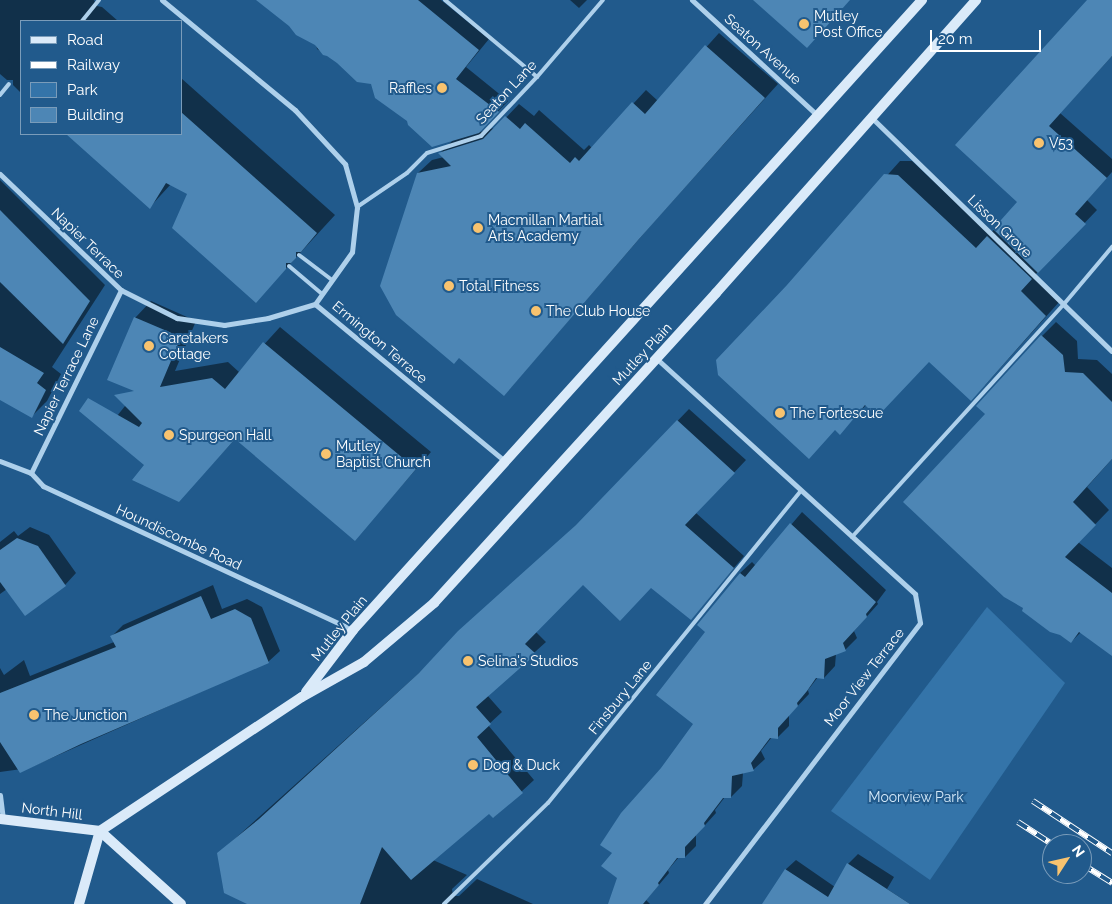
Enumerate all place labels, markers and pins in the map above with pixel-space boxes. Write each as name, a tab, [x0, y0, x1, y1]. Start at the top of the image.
place label: Mutley Post Office	[814, 8, 883, 40]
marker: Mutley Post Office	[798, 18, 810, 30]
place label: Raffles	[389, 80, 432, 96]
marker: Raffles	[436, 82, 448, 94]
place label: V53	[1049, 135, 1073, 151]
marker: V53	[1033, 137, 1045, 149]
place label: Macmillan Martial Arts Academy	[488, 212, 602, 244]
marker: Macmillan Martial Arts Academy	[472, 222, 484, 234]
place label: Total Fitness	[459, 278, 540, 294]
marker: Total Fitness	[443, 280, 455, 292]
place label: The Club House	[546, 303, 650, 319]
marker: The Club House	[530, 305, 542, 317]
place label: Caretakers Cottage	[159, 330, 228, 362]
marker: Caretakers Cottage	[143, 340, 155, 352]
place label: The Fortescue	[790, 405, 883, 421]
marker: The Fortescue	[774, 407, 786, 419]
place label: Spurgeon Hall	[179, 427, 272, 443]
marker: Spurgeon Hall	[163, 429, 175, 441]
place label: Mutley Baptist Church	[336, 438, 431, 471]
marker: Mutley Baptist Church	[320, 448, 332, 460]
place label: Selina's Studios	[478, 653, 578, 669]
marker: Selina's Studios	[462, 655, 474, 667]
place label: The Junction	[44, 707, 128, 723]
marker: The Junction	[28, 709, 40, 721]
place label: Dog & Duck	[483, 757, 560, 773]
marker: Dog & Duck	[467, 759, 479, 771]

